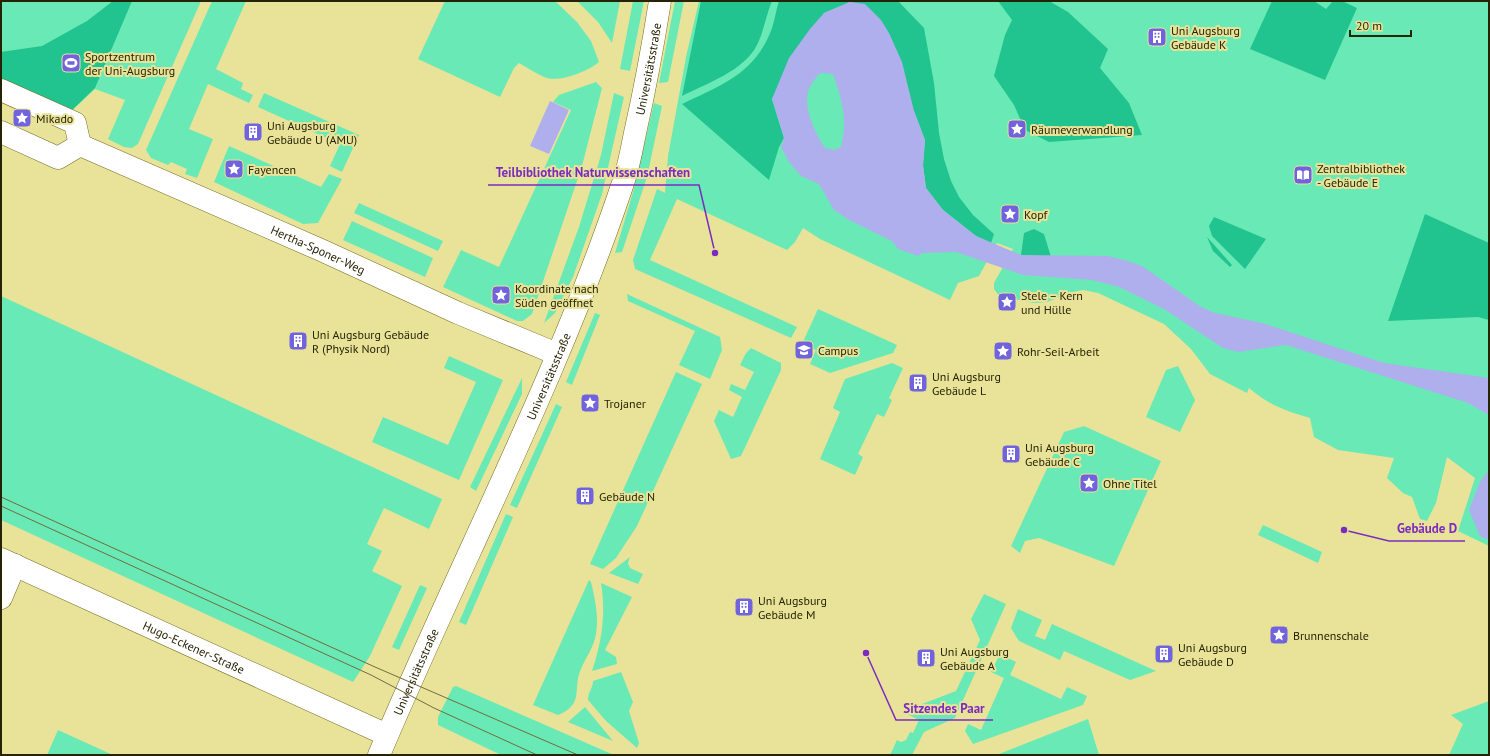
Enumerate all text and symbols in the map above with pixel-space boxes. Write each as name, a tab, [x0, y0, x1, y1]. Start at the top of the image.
scale bar	[1350, 12, 1411, 38]
text: 20 m	[1356, 18, 1382, 33]
street label: Universitätsstraße	[632, 22, 664, 116]
place label: Uni Augsburg Gebäude K	[1171, 23, 1240, 52]
building icon: Uni Augsburg Gebäude K	[1146, 26, 1168, 48]
place label: Sportzentrum der Uni-Augsburg	[85, 49, 175, 78]
sports icon: Sportzentrum der Uni-Augsburg	[60, 52, 82, 74]
place icon: Mikado	[11, 107, 33, 129]
place label: Mikado	[36, 111, 73, 126]
place label: Uni Augsburg Gebäude U (AMU)	[267, 118, 357, 147]
place icon: Räumeverwandlung	[1006, 118, 1028, 140]
building icon: Uni Augsburg Gebäude U (AMU)	[242, 121, 264, 143]
place label: Räumeverwandlung	[1031, 122, 1133, 137]
place icon: Fayencen	[223, 158, 245, 180]
callout: Teilbibliothek Naturwissenschaften	[488, 160, 699, 185]
place label: Zentralbibliothek - Gebäude E	[1317, 161, 1405, 190]
place label: Fayencen	[248, 162, 296, 177]
text: Teilbibliothek Naturwissenschaften	[496, 164, 690, 181]
library icon: Zentralbibliothek - Gebäude E	[1292, 164, 1314, 186]
place icon: Kopf	[999, 203, 1021, 225]
place label: Kopf	[1024, 207, 1049, 222]
street label: Hertha-Sponer-Weg	[269, 222, 368, 277]
place label: Koordinate nach Süden geöffnet	[515, 281, 599, 310]
place icon: Koordinate nach Süden geöffnet	[490, 284, 512, 306]
place label: Stele – Kern und Hülle	[1021, 288, 1083, 317]
place icon: Stele – Kern und Hülle	[996, 291, 1018, 313]
place label: Uni Augsburg Gebäude R (Physik Nord)	[312, 327, 429, 356]
building icon: Uni Augsburg Gebäude R (Physik Nord)	[287, 330, 309, 352]
street label: Universitätsstraße	[523, 330, 573, 422]
school or university icon: Campus	[793, 339, 815, 361]
place icon: Rohr-Seil-Arbeit	[992, 340, 1014, 362]
place label: Campus	[818, 343, 858, 358]
place label: Rohr-Seil-Arbeit	[1017, 344, 1099, 359]
place label: Uni Augsburg Gebäude L	[932, 369, 1001, 398]
building icon: Uni Augsburg Gebäude L	[907, 372, 929, 394]
place icon: Trojaner	[579, 392, 601, 414]
place label: Trojaner	[604, 396, 646, 411]
place label: Uni Augsburg Gebäude C	[1025, 440, 1094, 469]
building icon: Uni Augsburg Gebäude C	[1000, 443, 1022, 465]
place icon: Ohne Titel	[1078, 472, 1100, 494]
place label: Ohne Titel	[1103, 476, 1157, 491]
building icon: Gebäude N	[574, 485, 596, 507]
place label: Gebäude N	[599, 489, 655, 504]
callout: Gebäude D	[1389, 516, 1465, 541]
text: Gebäude D	[1397, 520, 1457, 537]
place label: Uni Augsburg Gebäude M	[758, 593, 827, 622]
building icon: Uni Augsburg Gebäude M	[733, 596, 755, 618]
street label: Hugo-Eckener-Straße	[141, 617, 247, 677]
place icon: Brunnenschale	[1268, 624, 1290, 646]
street label: Universitätsstraße	[390, 626, 441, 717]
place label: Brunnenschale	[1293, 628, 1369, 643]
place label: Uni Augsburg Gebäude D	[1178, 640, 1247, 669]
building icon: Uni Augsburg Gebäude D	[1153, 643, 1175, 665]
place label: Uni Augsburg Gebäude A	[940, 644, 1009, 673]
building icon: Uni Augsburg Gebäude A	[915, 647, 937, 669]
callout: Sitzendes Paar	[896, 695, 993, 720]
text: Sitzendes Paar	[903, 700, 985, 717]

